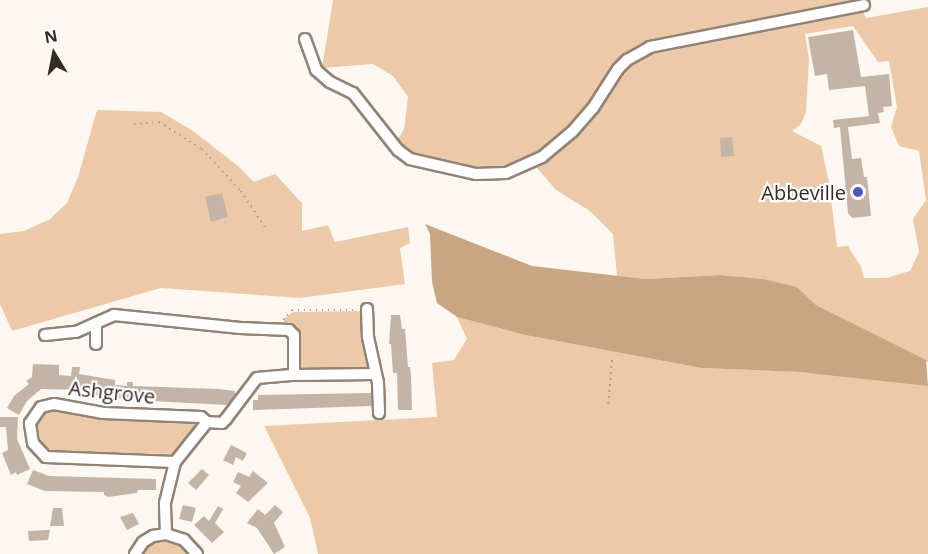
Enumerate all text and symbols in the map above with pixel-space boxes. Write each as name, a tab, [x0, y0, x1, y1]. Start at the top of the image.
north arrow	[24, 24, 84, 84]
text: N	[43, 24, 59, 48]
place label: Abbeville	[761, 180, 846, 204]
marker: Abbeville	[851, 185, 865, 199]
street label: Ashgrove	[68, 376, 156, 408]

